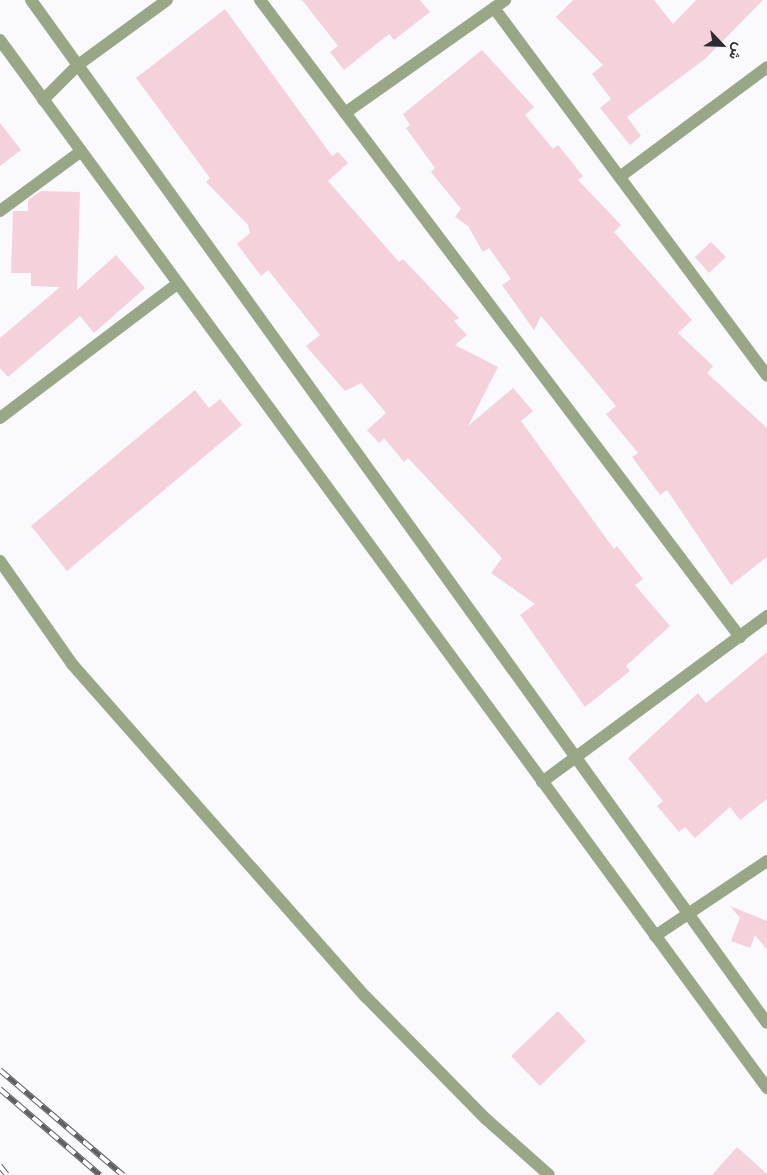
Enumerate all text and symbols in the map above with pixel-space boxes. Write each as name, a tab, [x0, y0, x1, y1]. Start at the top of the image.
north arrow	[697, 20, 747, 70]
text: ش	[725, 40, 747, 62]

